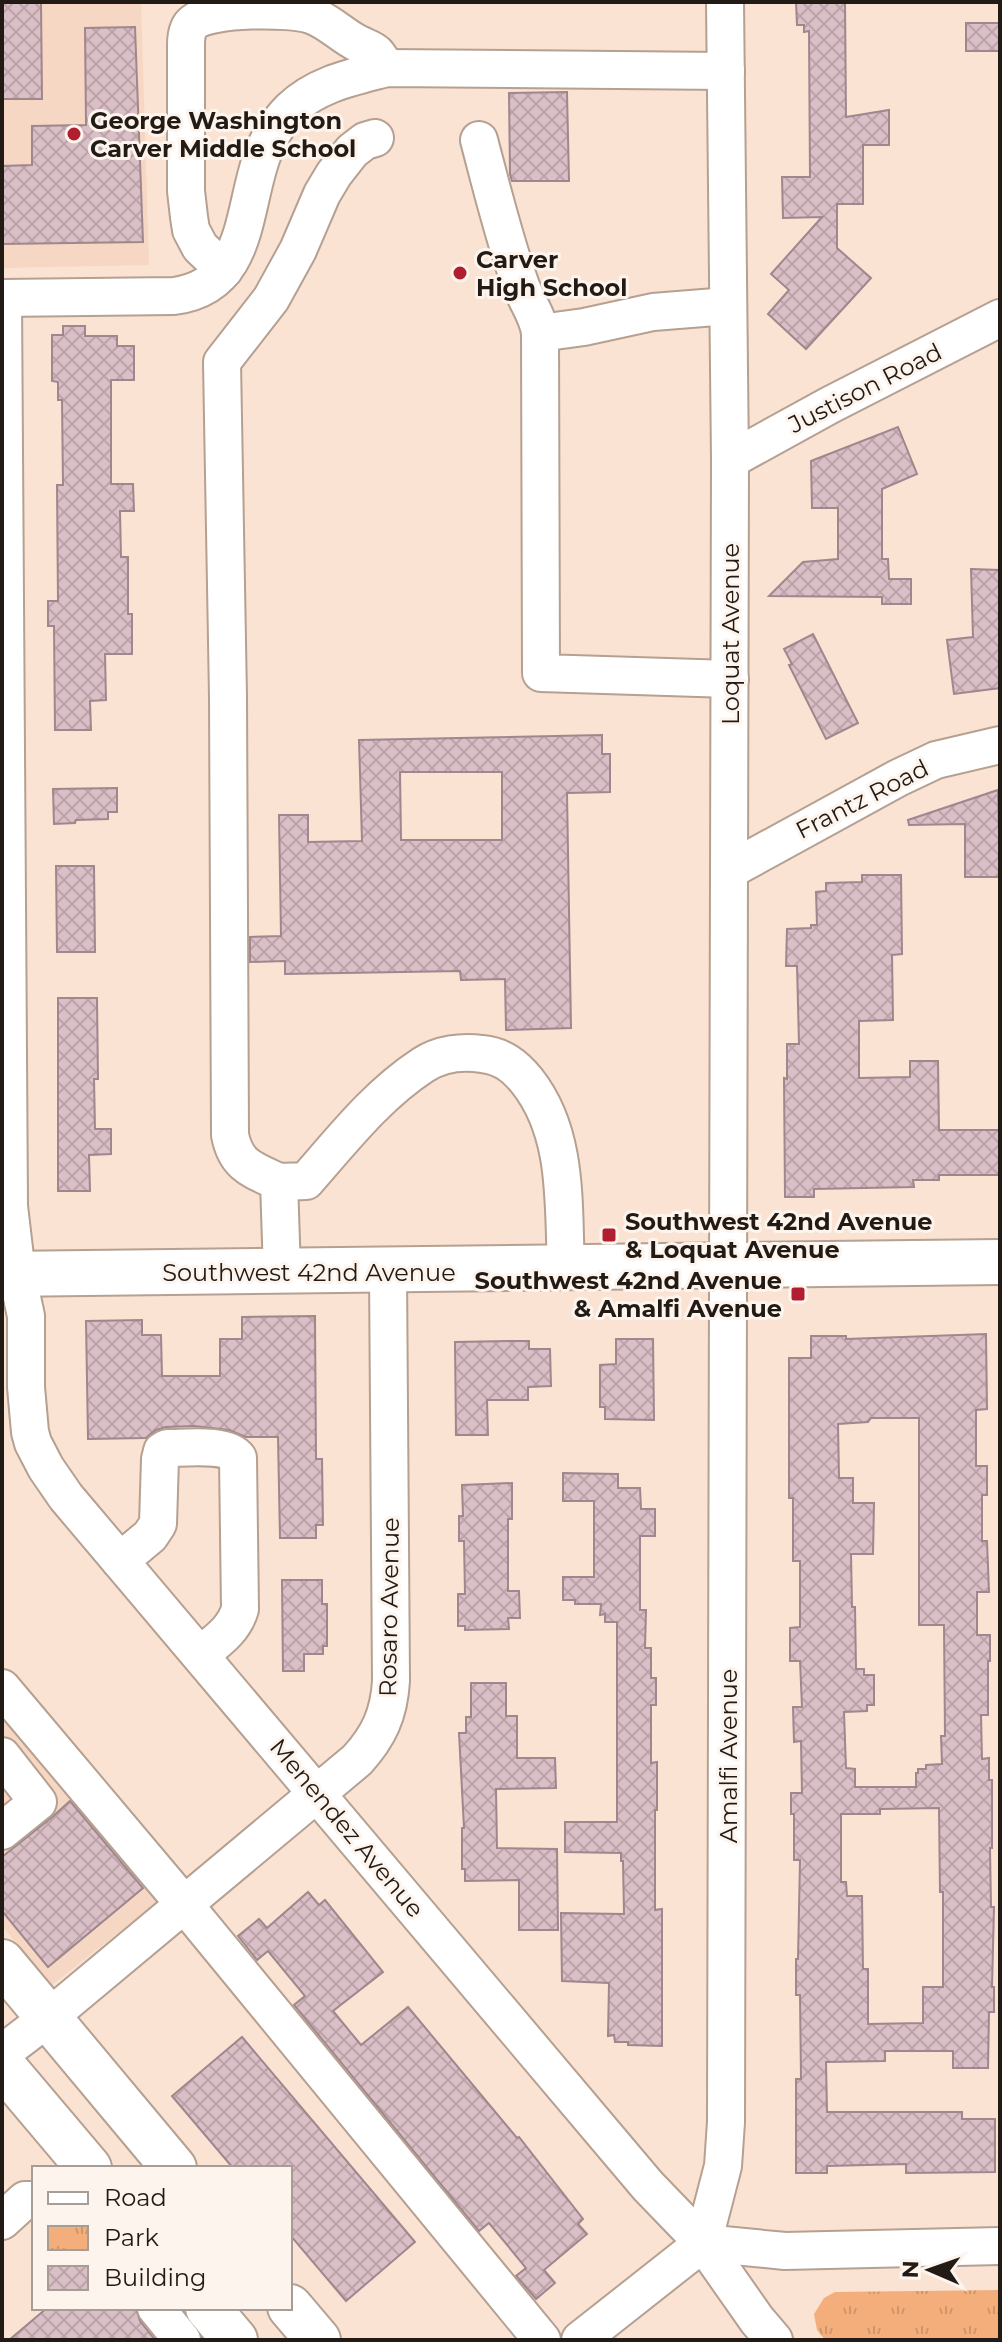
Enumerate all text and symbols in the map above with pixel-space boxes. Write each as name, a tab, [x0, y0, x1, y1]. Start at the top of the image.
place label: George Washington Carver Middle School	[90, 106, 356, 163]
marker: George Washington Carver Middle School	[65, 125, 83, 143]
place label: Carver High School	[476, 245, 628, 302]
marker: Carver High School	[451, 264, 469, 282]
street label: Justison Road	[783, 337, 946, 440]
street label: Loquat Avenue	[716, 543, 745, 725]
street label: Frantz Road	[791, 753, 933, 845]
place label: Southwest 42nd Avenue & Loquat Avenue	[625, 1207, 932, 1264]
marker: Southwest 42nd Avenue & Loquat Avenue	[600, 1226, 618, 1244]
street label: Southwest 42nd Avenue	[162, 1258, 456, 1287]
place label: Southwest 42nd Avenue & Amalfi Avenue	[475, 1266, 782, 1323]
marker: Southwest 42nd Avenue & Amalfi Avenue	[789, 1285, 807, 1303]
street label: Rosaro Avenue	[373, 1517, 405, 1697]
street label: Amalfi Avenue	[714, 1669, 743, 1843]
street label: Menendez Avenue	[264, 1733, 430, 1923]
legend	[32, 2166, 292, 2310]
text: Road	[104, 2183, 167, 2212]
text: Park	[104, 2223, 159, 2252]
north arrow	[890, 2230, 970, 2310]
text: N	[897, 2260, 924, 2279]
text: Building	[104, 2263, 207, 2292]

